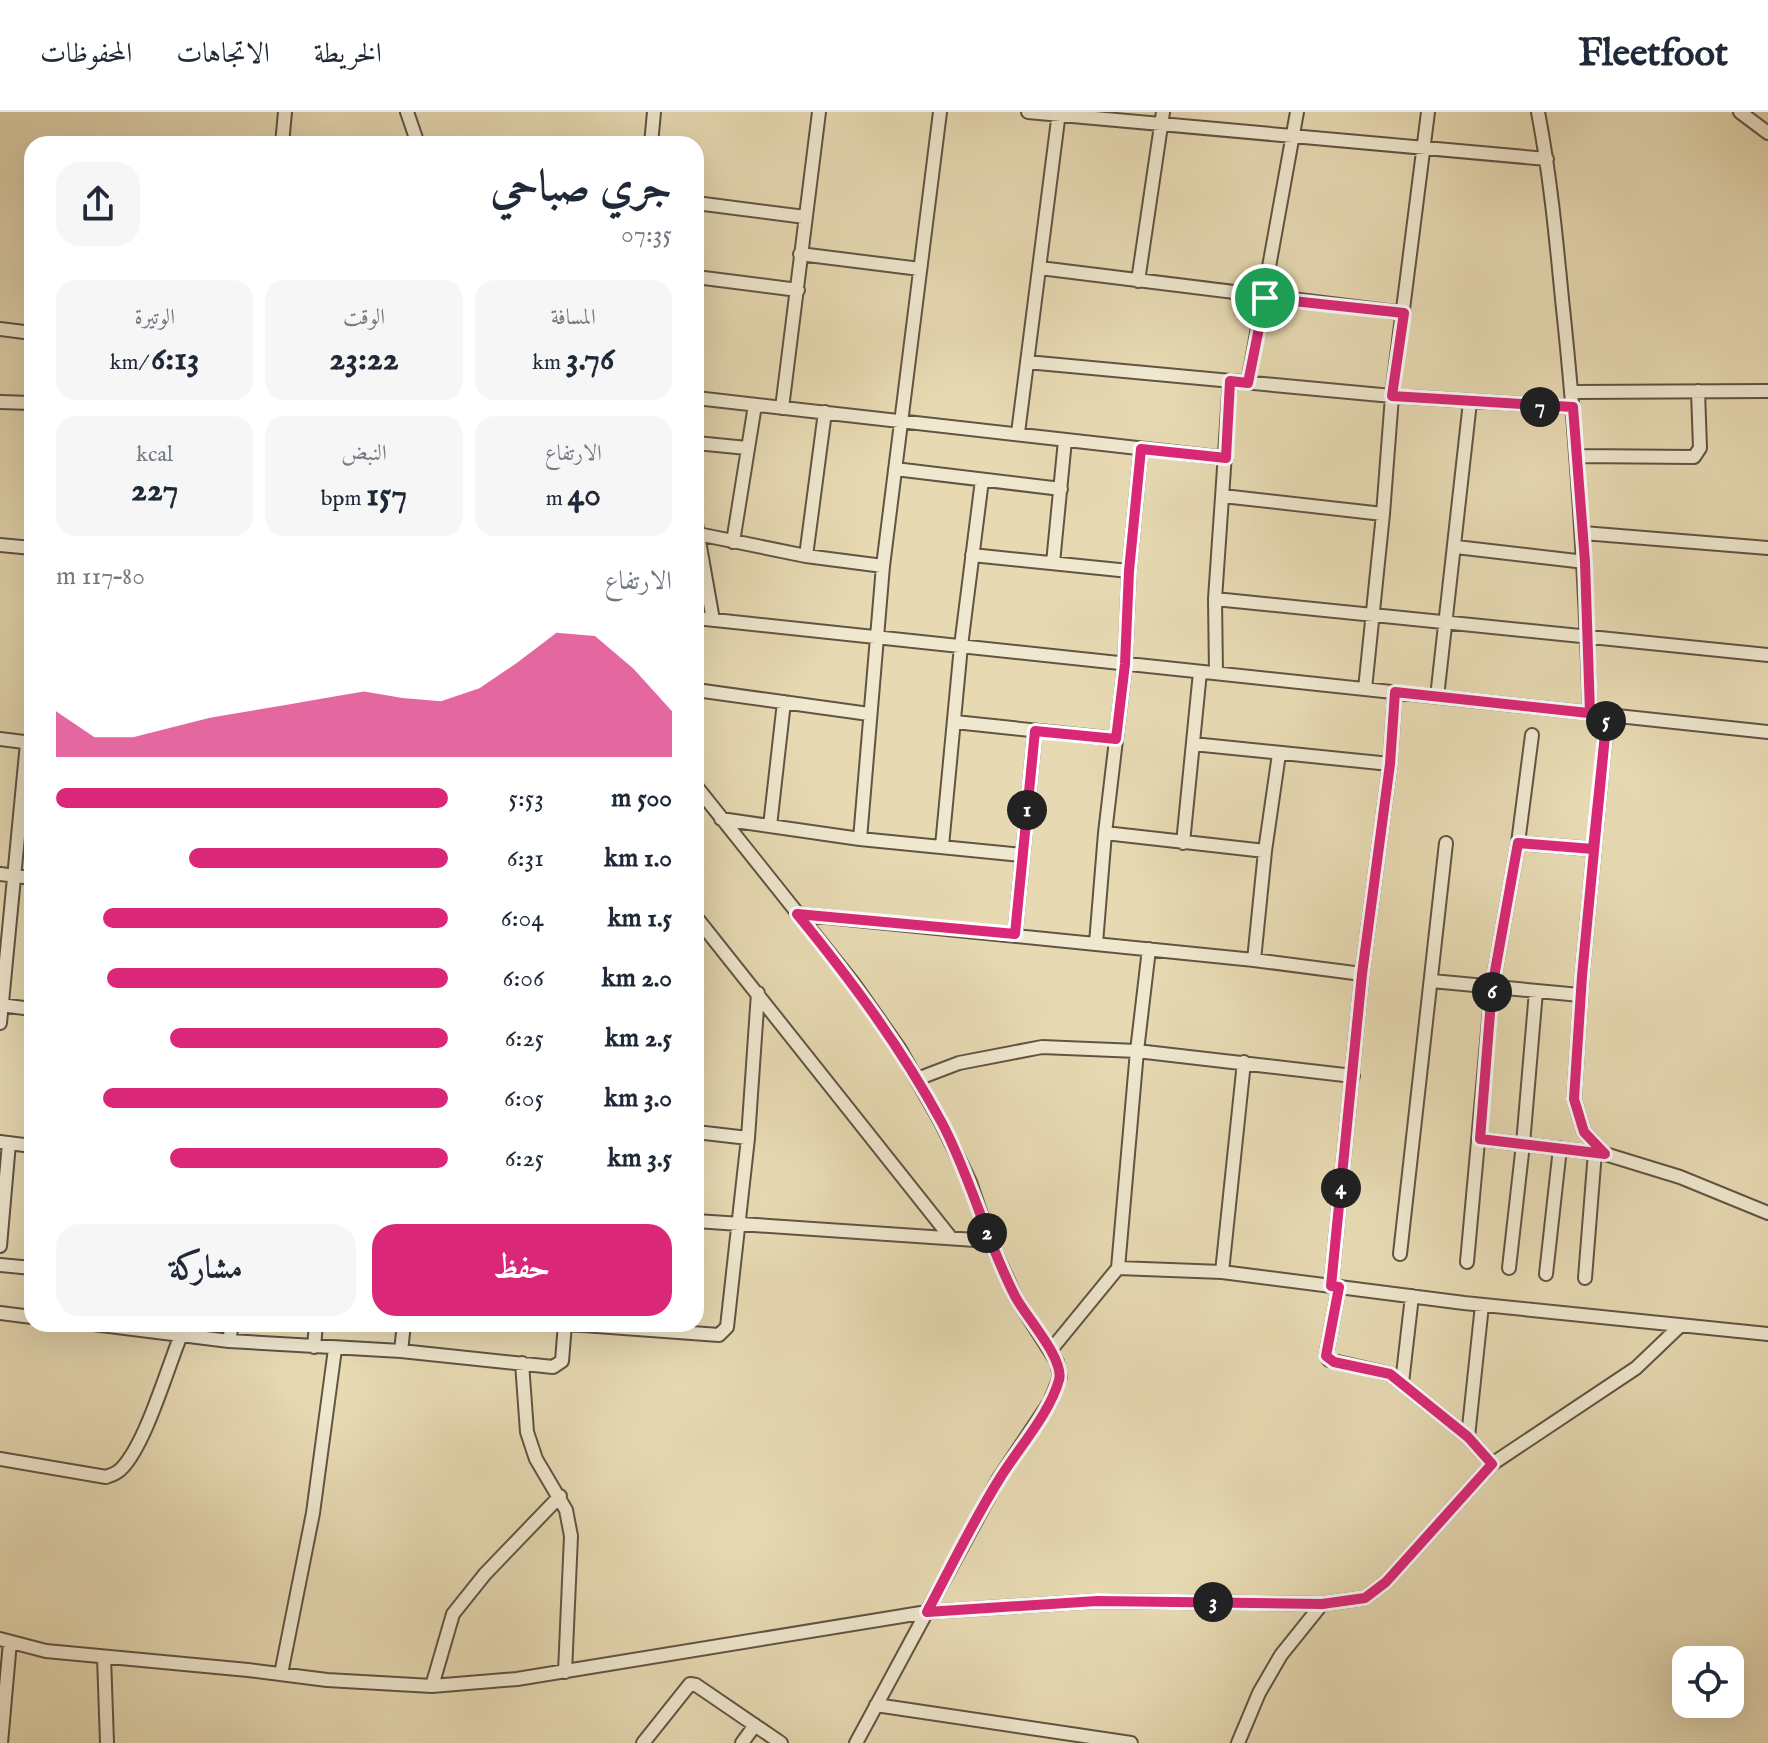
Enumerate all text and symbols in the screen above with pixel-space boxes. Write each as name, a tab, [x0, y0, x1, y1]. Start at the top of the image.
text: Fleetfoot	[1578, 31, 1728, 79]
text: المحفوظات	[40, 37, 132, 72]
text: الاتجاهات	[176, 37, 270, 72]
text: الخريطة	[314, 37, 382, 72]
text: جري صباحي	[491, 160, 672, 216]
button: share	[56, 162, 140, 246]
text: 07:35	[621, 218, 672, 251]
pin	[1231, 264, 1299, 332]
icon: arrive	[1243, 276, 1287, 320]
text: الوتيرة	[134, 304, 175, 332]
text: الوقت	[343, 304, 385, 332]
text: المسافة	[551, 304, 596, 332]
text: 6:13	[151, 338, 200, 381]
text: 23:22	[329, 338, 399, 381]
text: 3.76	[566, 338, 614, 381]
text: /km	[110, 349, 151, 377]
text: km	[532, 349, 566, 377]
pin: 7	[1520, 387, 1560, 427]
text: 7	[1535, 393, 1545, 421]
text: النبض	[341, 440, 387, 468]
text: الارتفاع	[545, 440, 602, 468]
text: kcal	[136, 441, 173, 469]
text: 227	[131, 469, 178, 512]
text: 157	[366, 474, 407, 517]
text: 40	[568, 474, 601, 517]
text: bpm	[321, 485, 366, 513]
text: m	[546, 485, 568, 513]
text: 80–117 m	[56, 560, 145, 593]
text: الارتفاع	[605, 565, 672, 598]
pin: 5	[1586, 701, 1626, 741]
text: 5	[1602, 707, 1610, 735]
text: 5:53	[509, 782, 544, 815]
text: 500 m	[611, 782, 672, 815]
pin: 1	[1007, 790, 1047, 830]
text: 1	[1023, 796, 1031, 824]
text: 6:31	[507, 842, 544, 875]
text: 1.0 km	[604, 842, 672, 875]
text: 6:04	[501, 902, 544, 935]
text: 1.5 km	[608, 902, 672, 935]
text: 6:06	[502, 962, 544, 995]
text: 2.0 km	[602, 962, 672, 995]
pin: 6	[1472, 972, 1512, 1012]
text: 6	[1487, 978, 1497, 1006]
text: 6:25	[505, 1022, 544, 1055]
text: 2.5 km	[605, 1022, 672, 1055]
text: 6:05	[504, 1082, 544, 1115]
text: 3.0 km	[604, 1082, 672, 1115]
text: 6:25	[505, 1142, 544, 1175]
text: 3.5 km	[608, 1142, 672, 1175]
pin: 4	[1321, 1168, 1361, 1208]
text: 4	[1336, 1174, 1346, 1202]
pin: 2	[967, 1213, 1007, 1253]
text: 2	[982, 1219, 992, 1247]
button: مشاركة	[56, 1224, 356, 1316]
button: حفظ	[372, 1224, 672, 1316]
pin: 3	[1193, 1582, 1233, 1622]
text: 3	[1209, 1588, 1217, 1616]
map controls	[1672, 1646, 1744, 1718]
button: locate	[1672, 1646, 1744, 1718]

